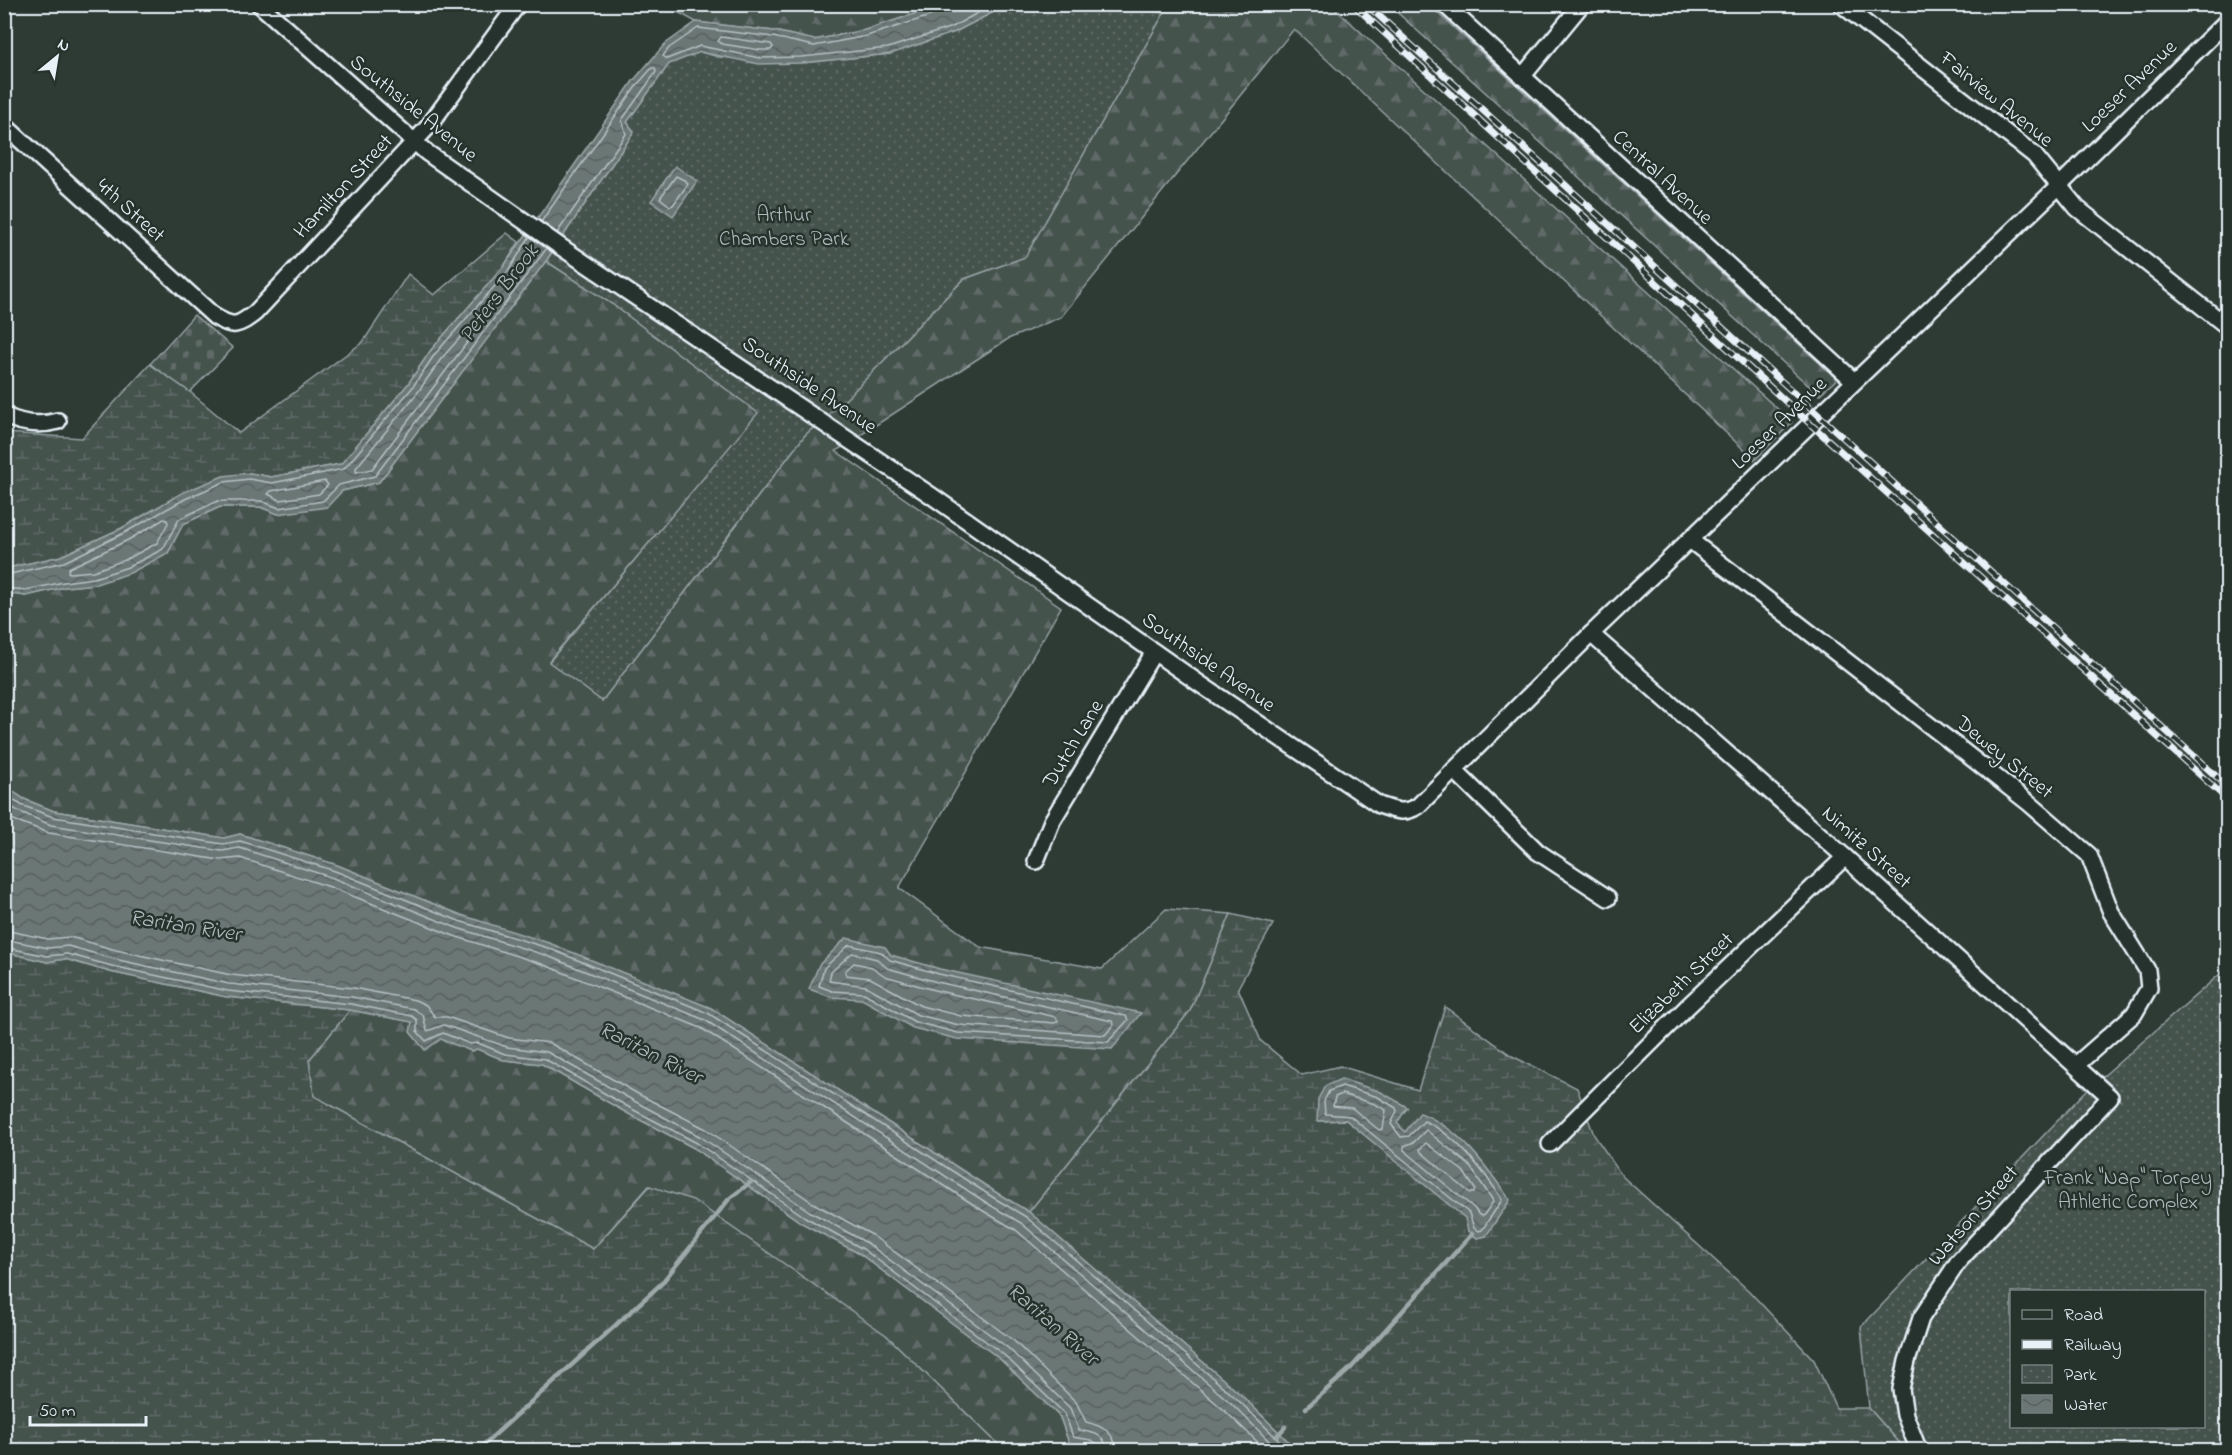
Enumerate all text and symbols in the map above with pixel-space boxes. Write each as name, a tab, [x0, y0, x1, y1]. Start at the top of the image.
north arrow	[27, 27, 87, 87]
text: N	[53, 33, 74, 59]
street label: Loeser Avenue	[2075, 33, 2185, 140]
street label: Fairview Avenue	[1932, 44, 2060, 156]
street label: Southside Avenue	[343, 48, 484, 170]
street label: Central Avenue	[1605, 123, 1719, 233]
street label: Hamilton Street	[287, 128, 401, 246]
street label: 4th Street	[89, 172, 171, 250]
park label: Arthur Chambers Park	[719, 201, 850, 255]
water label: Peters Brook	[452, 237, 548, 350]
street label: Southside Avenue	[735, 330, 883, 443]
street label: Loeser Avenue	[1725, 370, 1835, 477]
street label: Southside Avenue	[1135, 606, 1281, 721]
street label: Dutch Lane	[1035, 694, 1112, 795]
street label: Dewey Street	[1947, 709, 2059, 808]
street label: Nimitz Street	[1814, 799, 1918, 897]
water label: Raritan River	[127, 902, 246, 952]
street label: Elizabeth Street	[1623, 926, 1741, 1042]
water label: Raritan River	[593, 1014, 710, 1095]
street label: Watson Street	[1922, 1159, 2026, 1273]
park label: Frank "Nap" Torpey Athletic Complex	[2043, 1164, 2212, 1218]
water label: Raritan River	[999, 1276, 1107, 1376]
legend	[2010, 1290, 2205, 1428]
text: Road	[2064, 1303, 2103, 1329]
text: Railway	[2064, 1333, 2121, 1359]
text: Park	[2064, 1363, 2097, 1389]
scale bar	[30, 1389, 146, 1427]
text: Water	[2064, 1393, 2108, 1419]
text: 50 m	[39, 1399, 76, 1425]

